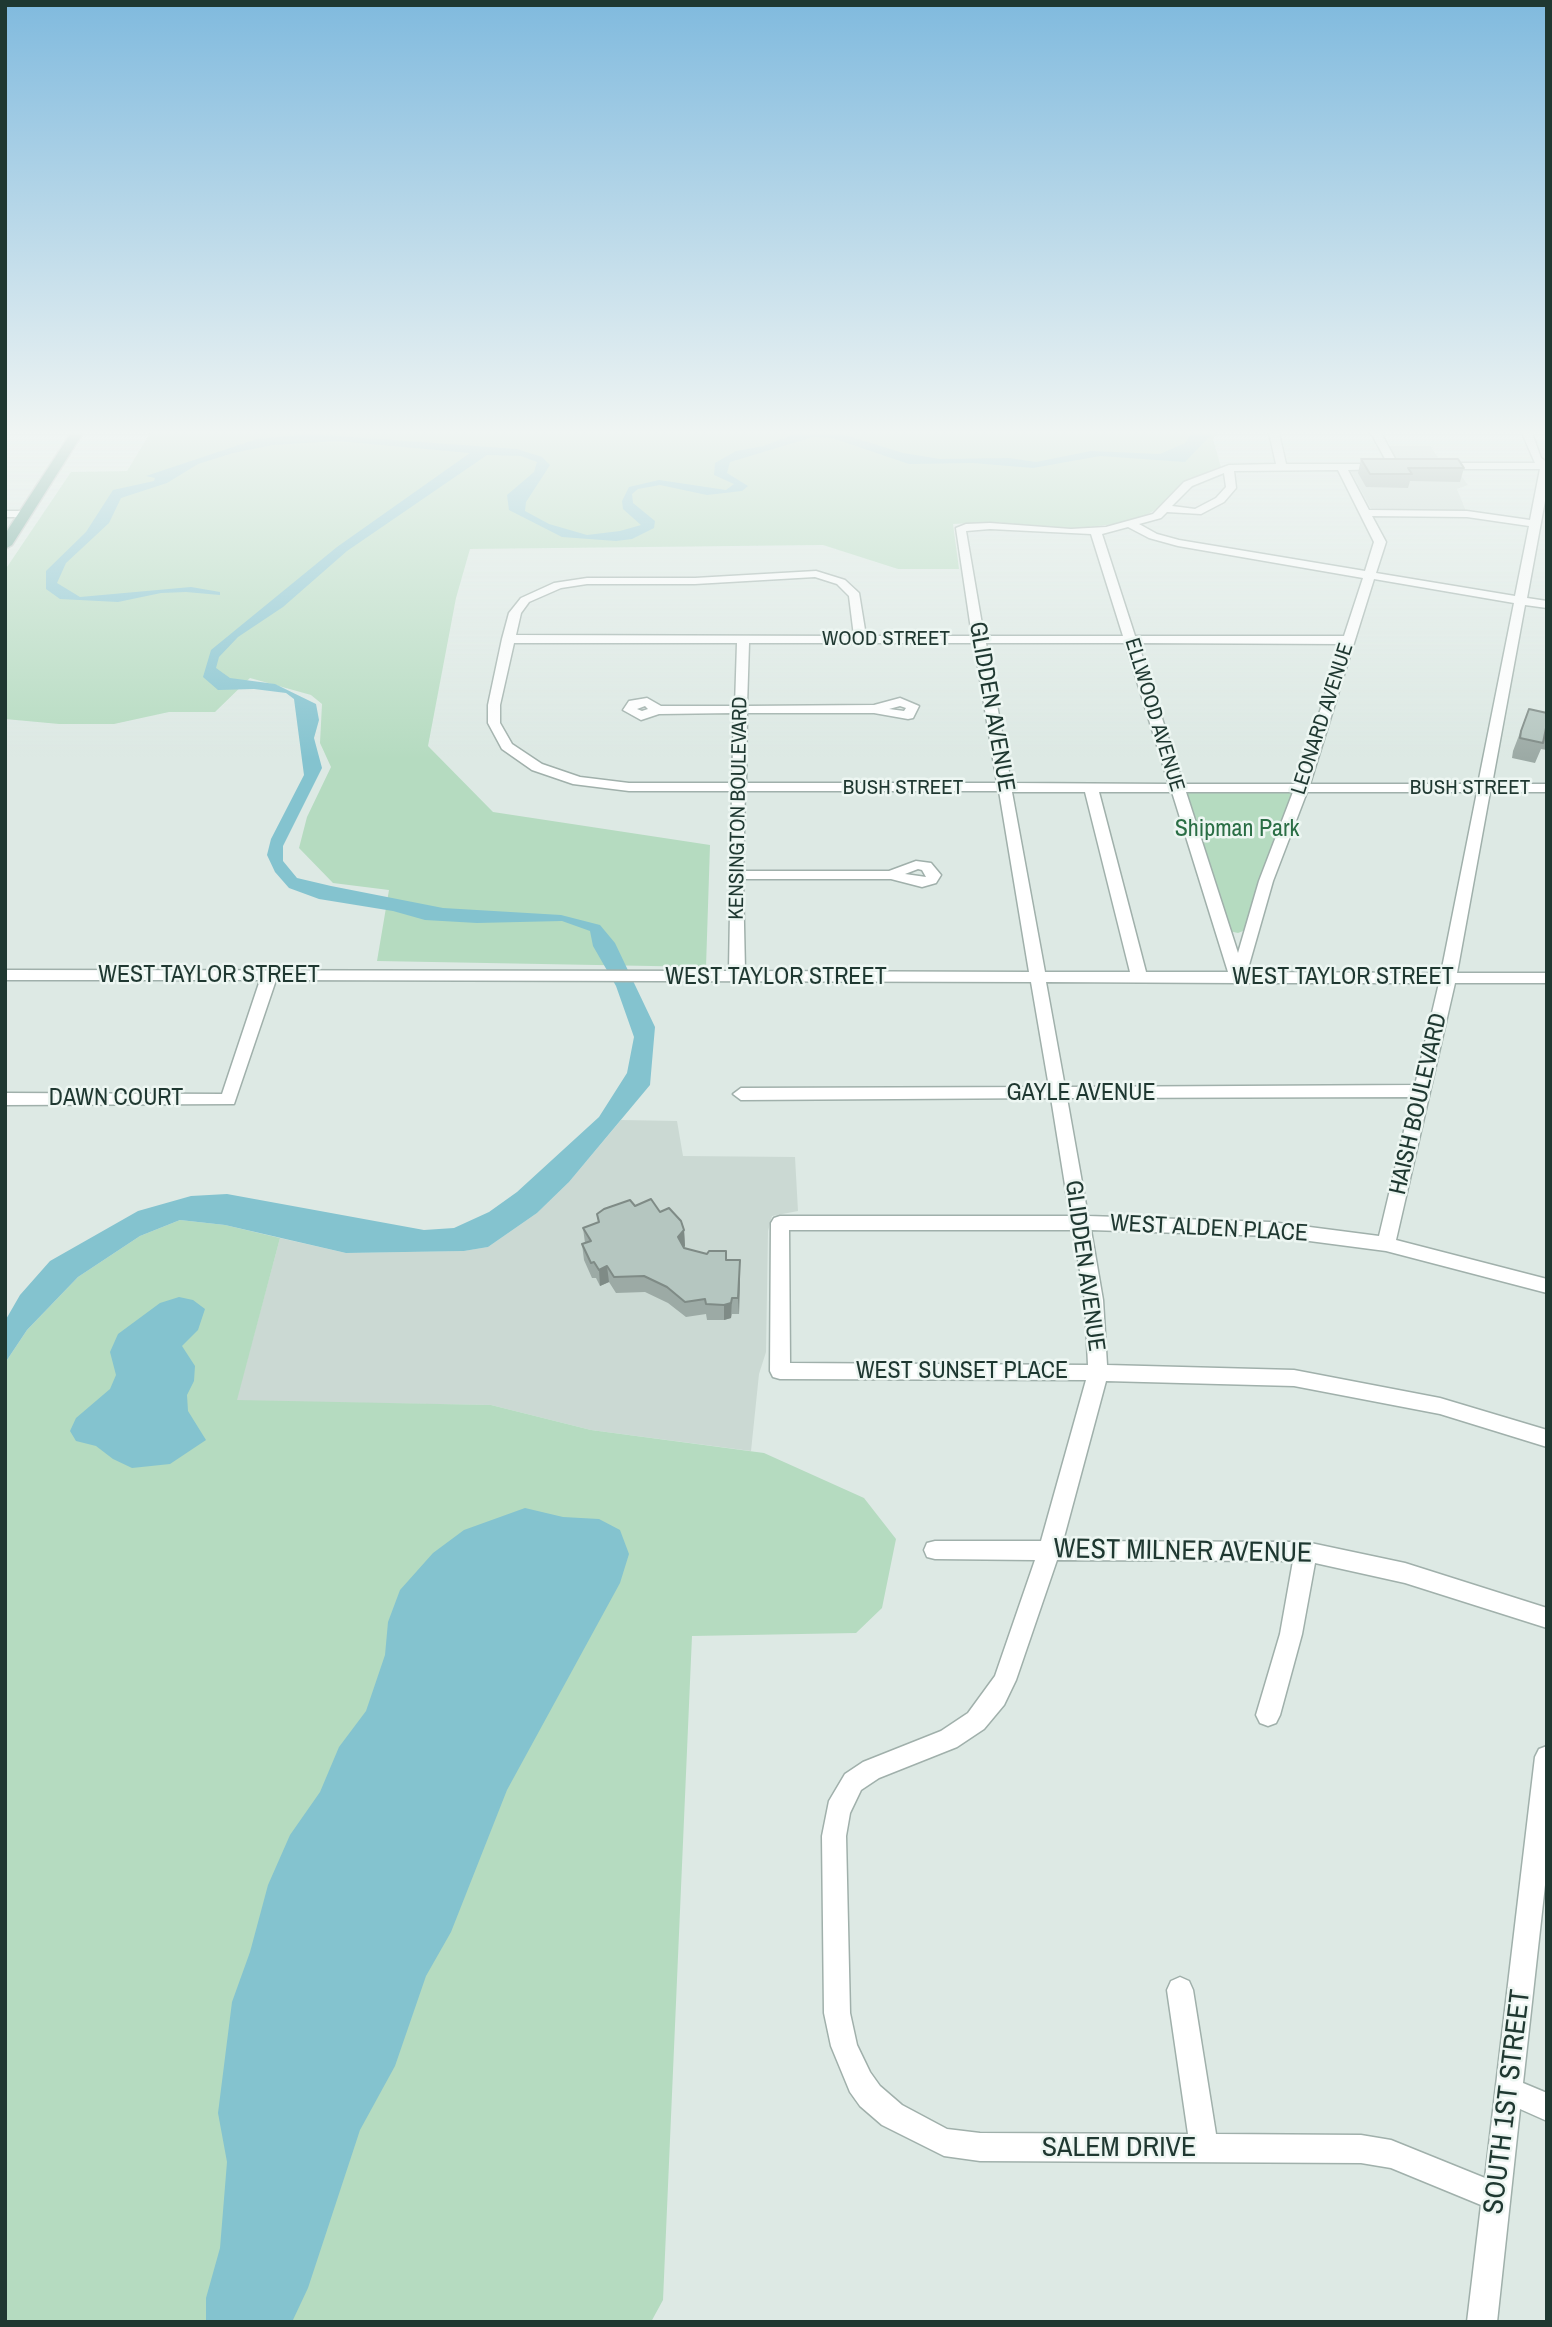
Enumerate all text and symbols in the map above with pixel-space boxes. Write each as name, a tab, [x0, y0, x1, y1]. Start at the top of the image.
street label: GLIDDEN AVENUE	[962, 620, 1020, 794]
street label: WOOD STREET	[822, 626, 950, 652]
street label: ELLWOOD AVENUE	[1119, 635, 1189, 795]
street label: LEONARD AVENUE	[1287, 640, 1359, 798]
street label: KENSINGTON BOULEVARD	[724, 696, 754, 920]
street label: BUSH STREET	[843, 775, 963, 801]
street label: BUSH STREET	[1410, 775, 1530, 801]
park label: Shipman Park	[1175, 816, 1299, 844]
street label: WEST TAYLOR STREET	[98, 962, 320, 990]
street label: WEST TAYLOR STREET	[665, 964, 887, 992]
street label: WEST TAYLOR STREET	[1232, 964, 1454, 992]
street label: HAISH BOULEVARD	[1384, 1010, 1454, 1198]
street label: GAYLE AVENUE	[1006, 1080, 1156, 1108]
street label: DAWN COURT	[49, 1085, 183, 1113]
street label: GLIDDEN AVENUE	[1058, 1179, 1110, 1353]
street label: WEST ALDEN PLACE	[1109, 1209, 1309, 1249]
street label: WEST SUNSET PLACE	[856, 1358, 1068, 1386]
street label: WEST MILNER AVENUE	[1053, 1533, 1313, 1571]
street label: SOUTH 1ST STREET	[1478, 1988, 1538, 2216]
street label: SALEM DRIVE	[1042, 2131, 1196, 2165]

